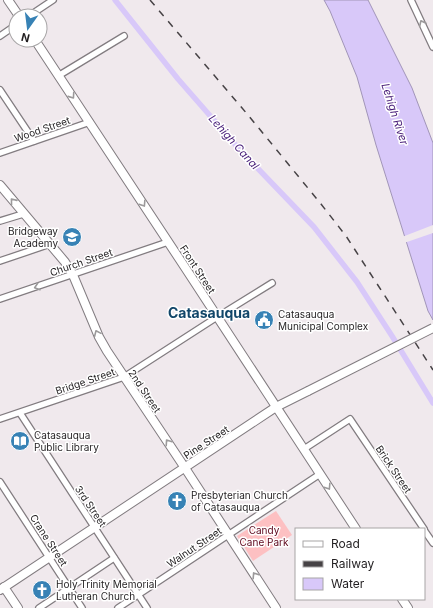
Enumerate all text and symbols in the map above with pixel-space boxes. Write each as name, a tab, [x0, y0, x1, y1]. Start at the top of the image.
north arrow	[8, 8, 48, 48]
one-way arrow	[419, 20, 427, 28]
text: N	[20, 30, 31, 46]
water label: Lehigh River	[378, 81, 412, 148]
one-way arrow	[67, 91, 74, 98]
water label: Lehigh Canal	[206, 112, 262, 172]
street label: Wood Street	[12, 114, 72, 144]
one-way arrow	[11, 199, 18, 206]
one-way arrow	[138, 200, 145, 207]
place label: Bridgeway Academy	[8, 225, 58, 249]
school or university icon: Bridgeway Academy	[61, 226, 83, 248]
street label: Front Street	[178, 242, 219, 296]
street label: Church Street	[48, 245, 115, 278]
one-way arrow	[33, 282, 40, 291]
district label: Catasauqua	[168, 304, 250, 321]
place label: Catasauqua Municipal Complex	[278, 308, 369, 332]
public building icon: Catasauqua Municipal Complex	[253, 309, 275, 331]
one-way arrow	[94, 329, 102, 336]
street label: Bridge Street	[54, 365, 117, 397]
street label: 2nd Street	[126, 367, 164, 415]
street label: Pine Street	[181, 423, 232, 461]
place label: Catasauqua Public Library	[34, 429, 99, 453]
library icon: Catasauqua Public Library	[9, 430, 31, 452]
one-way arrow	[165, 439, 173, 446]
street label: Brick Street	[374, 443, 415, 496]
street label: 3rd Street	[73, 483, 110, 529]
one-way arrow	[324, 483, 331, 490]
place label: Presbyterian Church of Catasauqua	[191, 489, 288, 513]
church icon: Presbyterian Church of Catasauqua	[166, 490, 188, 512]
street label: Crane Street	[28, 512, 71, 569]
street label: Walnut Street	[164, 524, 224, 570]
park label: Candy Cane Park	[240, 524, 289, 548]
legend	[295, 528, 425, 600]
text: Road	[331, 536, 360, 551]
text: Railway	[331, 556, 375, 571]
one-way arrow	[252, 572, 260, 579]
text: Water	[331, 576, 365, 591]
place label: Holy Trinity Memorial Lutheran Church	[56, 578, 157, 602]
church icon: Holy Trinity Memorial Lutheran Church	[31, 579, 53, 601]

